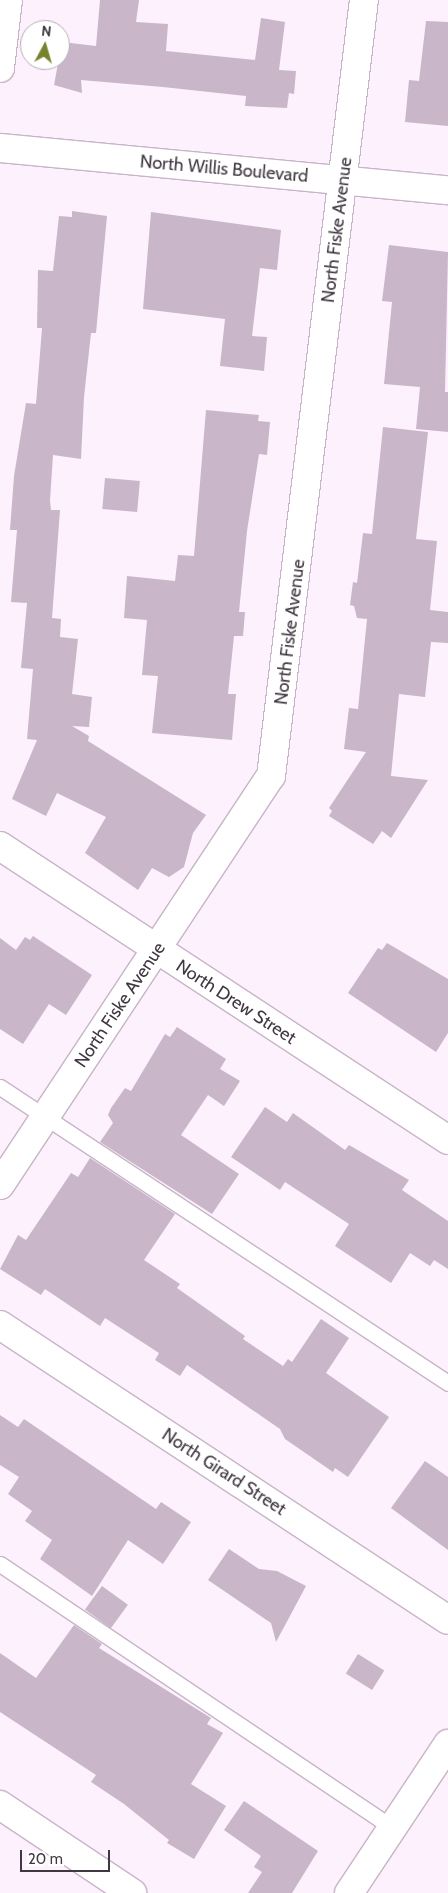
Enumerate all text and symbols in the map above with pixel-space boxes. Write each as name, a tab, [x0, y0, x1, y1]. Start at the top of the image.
north arrow	[20, 20, 70, 70]
text: N	[41, 22, 52, 41]
street label: North Willis Boulevard	[139, 151, 309, 187]
street label: North Fiske Avenue	[317, 156, 357, 304]
street label: North Fiske Avenue	[270, 558, 310, 706]
street label: North Fiske Avenue	[70, 938, 170, 1072]
street label: North Drew Street	[172, 955, 300, 1049]
street label: North Girard Street	[158, 1424, 290, 1520]
scale bar	[22, 1840, 112, 1872]
text: 20 m	[28, 1850, 63, 1868]

